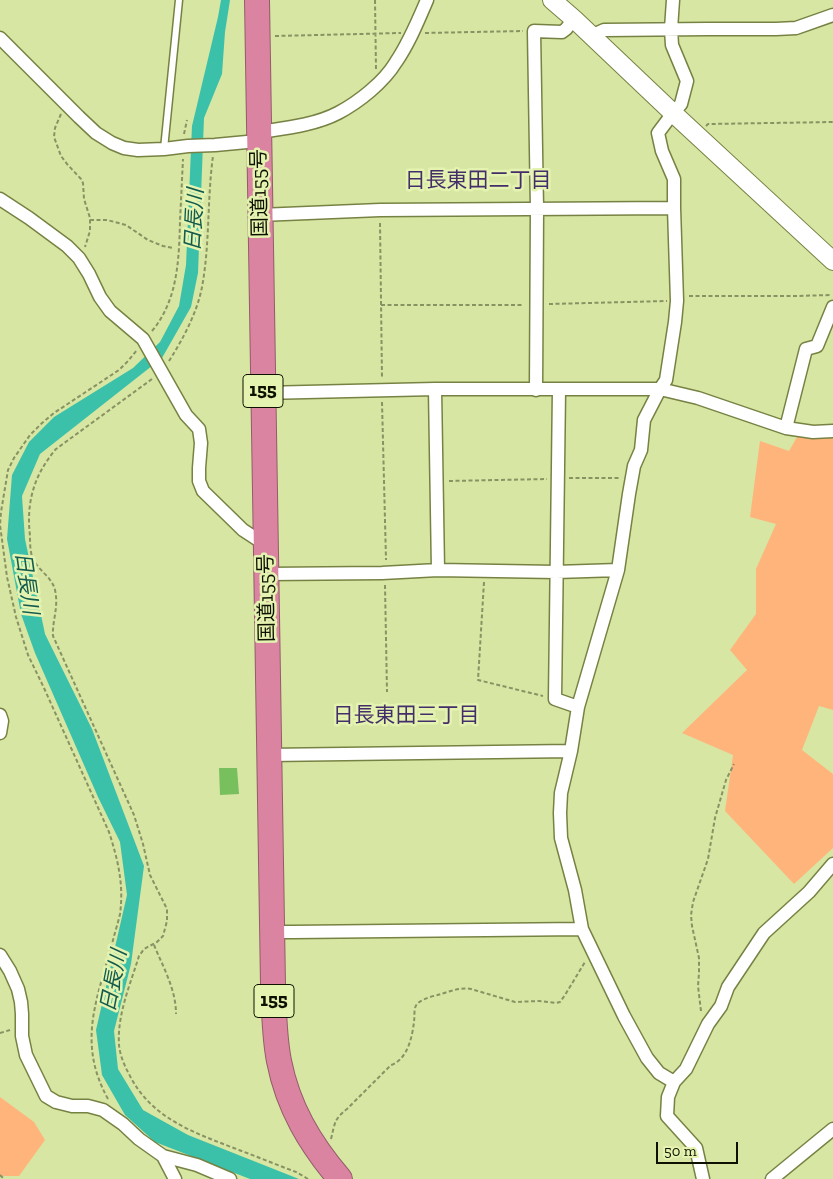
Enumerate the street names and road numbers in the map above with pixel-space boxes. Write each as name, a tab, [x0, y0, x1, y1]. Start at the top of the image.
street label: 国道155号	[247, 149, 273, 237]
road number: 155	[243, 374, 283, 408]
street label: 国道155号	[254, 554, 280, 642]
road number: 155	[254, 984, 294, 1018]

